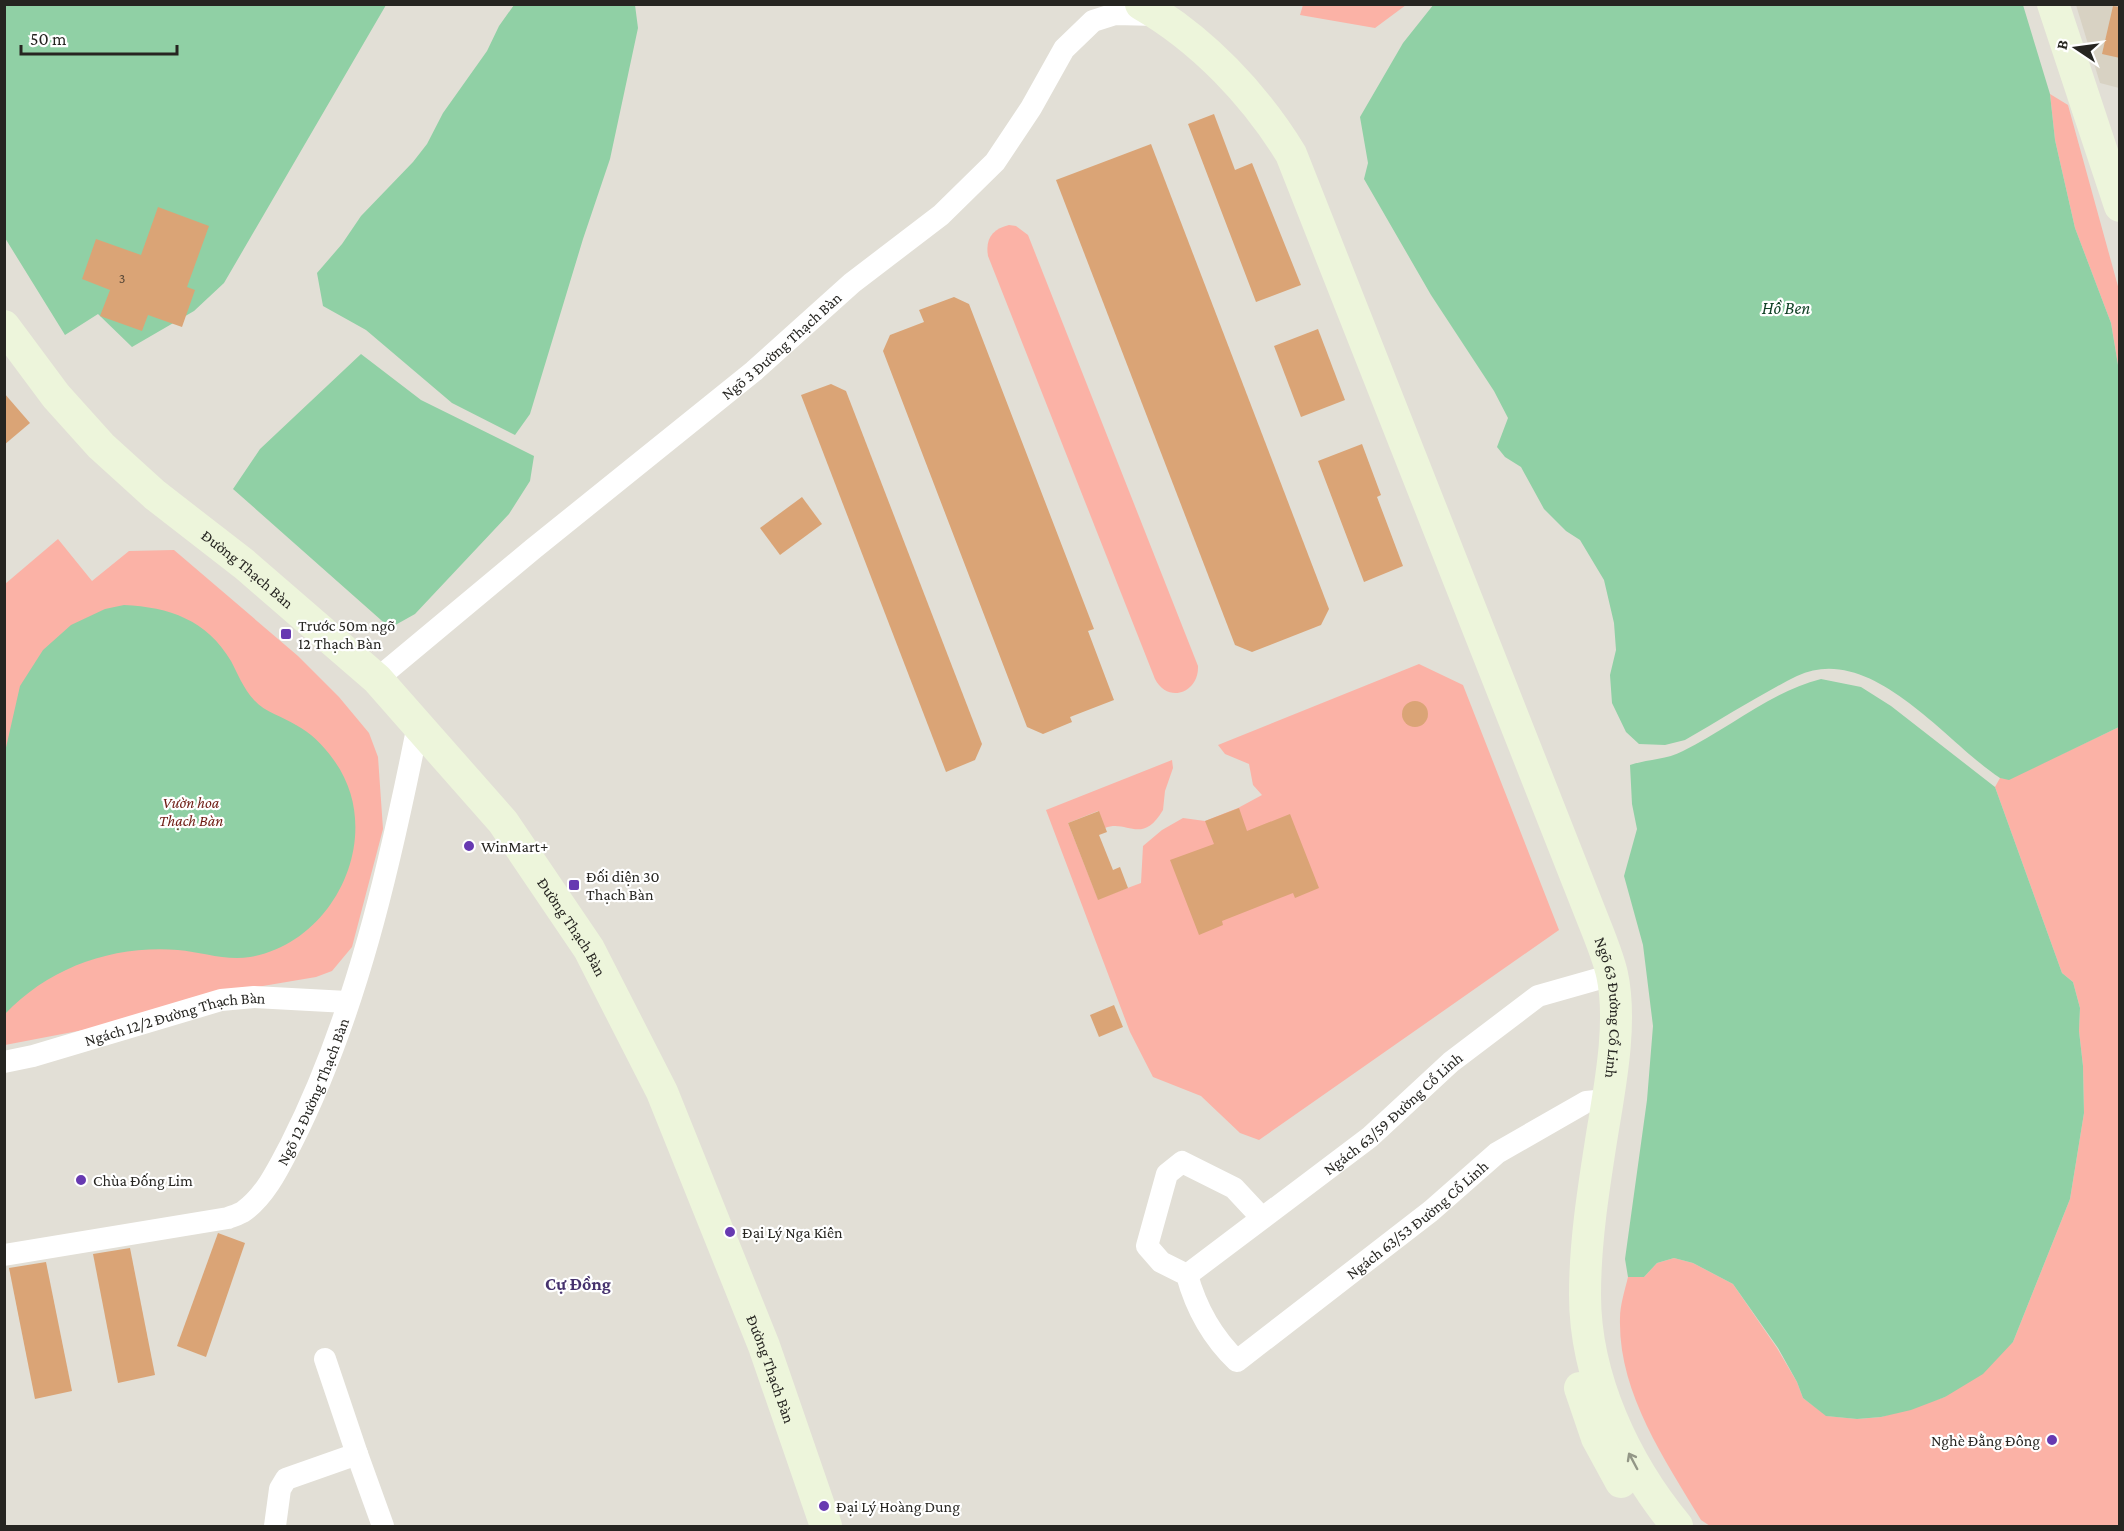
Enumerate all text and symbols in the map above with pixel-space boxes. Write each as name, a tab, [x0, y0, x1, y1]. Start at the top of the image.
scale bar	[21, 18, 177, 56]
north arrow	[2046, 18, 2106, 78]
text: 50 m	[30, 29, 67, 49]
text: B	[2053, 38, 2071, 51]
house number: 3	[119, 270, 125, 286]
street label: Ngõ 3 Đường Thạch Bàn	[718, 288, 845, 402]
water label: Hồ Ben	[1762, 298, 1810, 318]
street label: Đường Thạch Bàn	[198, 526, 298, 612]
place label: Trước 50m ngõ 12 Thạch Bàn	[298, 617, 395, 653]
marker: Trước 50m ngõ 12 Thạch Bàn	[279, 627, 293, 641]
park label: Vườn hoa Thạch Bàn	[159, 794, 223, 830]
place label: WinMart+	[481, 838, 548, 855]
marker: WinMart+	[462, 839, 476, 853]
place label: Đối diện 30 Thạch Bàn	[586, 868, 660, 904]
street label: Đường Thạch Bàn	[534, 874, 610, 979]
marker: Đối diện 30 Thạch Bàn	[567, 878, 581, 892]
street label: Ngõ 63 Đường Cổ Linh	[1592, 934, 1625, 1080]
street label: Ngách 12/2 Đường Thạch Bàn	[82, 988, 266, 1049]
street label: Ngõ 12 Đường Thạch Bàn	[273, 1015, 352, 1168]
street label: Ngách 63/59 Đường Cổ Linh	[1320, 1048, 1466, 1178]
street label: Ngách 63/53 Đường Cổ Linh	[1343, 1157, 1491, 1282]
place label: Chùa Đống Lim	[93, 1172, 193, 1190]
marker: Chùa Đống Lim	[74, 1173, 88, 1187]
place label: Đại Lý Nga Kiên	[742, 1224, 843, 1242]
marker: Đại Lý Nga Kiên	[723, 1225, 737, 1239]
district label: Cự Đồng	[545, 1274, 611, 1294]
street label: Đường Thạch Bàn	[744, 1312, 799, 1426]
place label: Nghè Đằng Đông	[1931, 1432, 2040, 1450]
marker: Nghè Đằng Đông	[2045, 1433, 2059, 1447]
one-way arrow	[1627, 1452, 1638, 1470]
place label: Đại Lý Hoàng Dung	[836, 1498, 960, 1516]
marker: Đại Lý Hoàng Dung	[817, 1499, 831, 1513]

